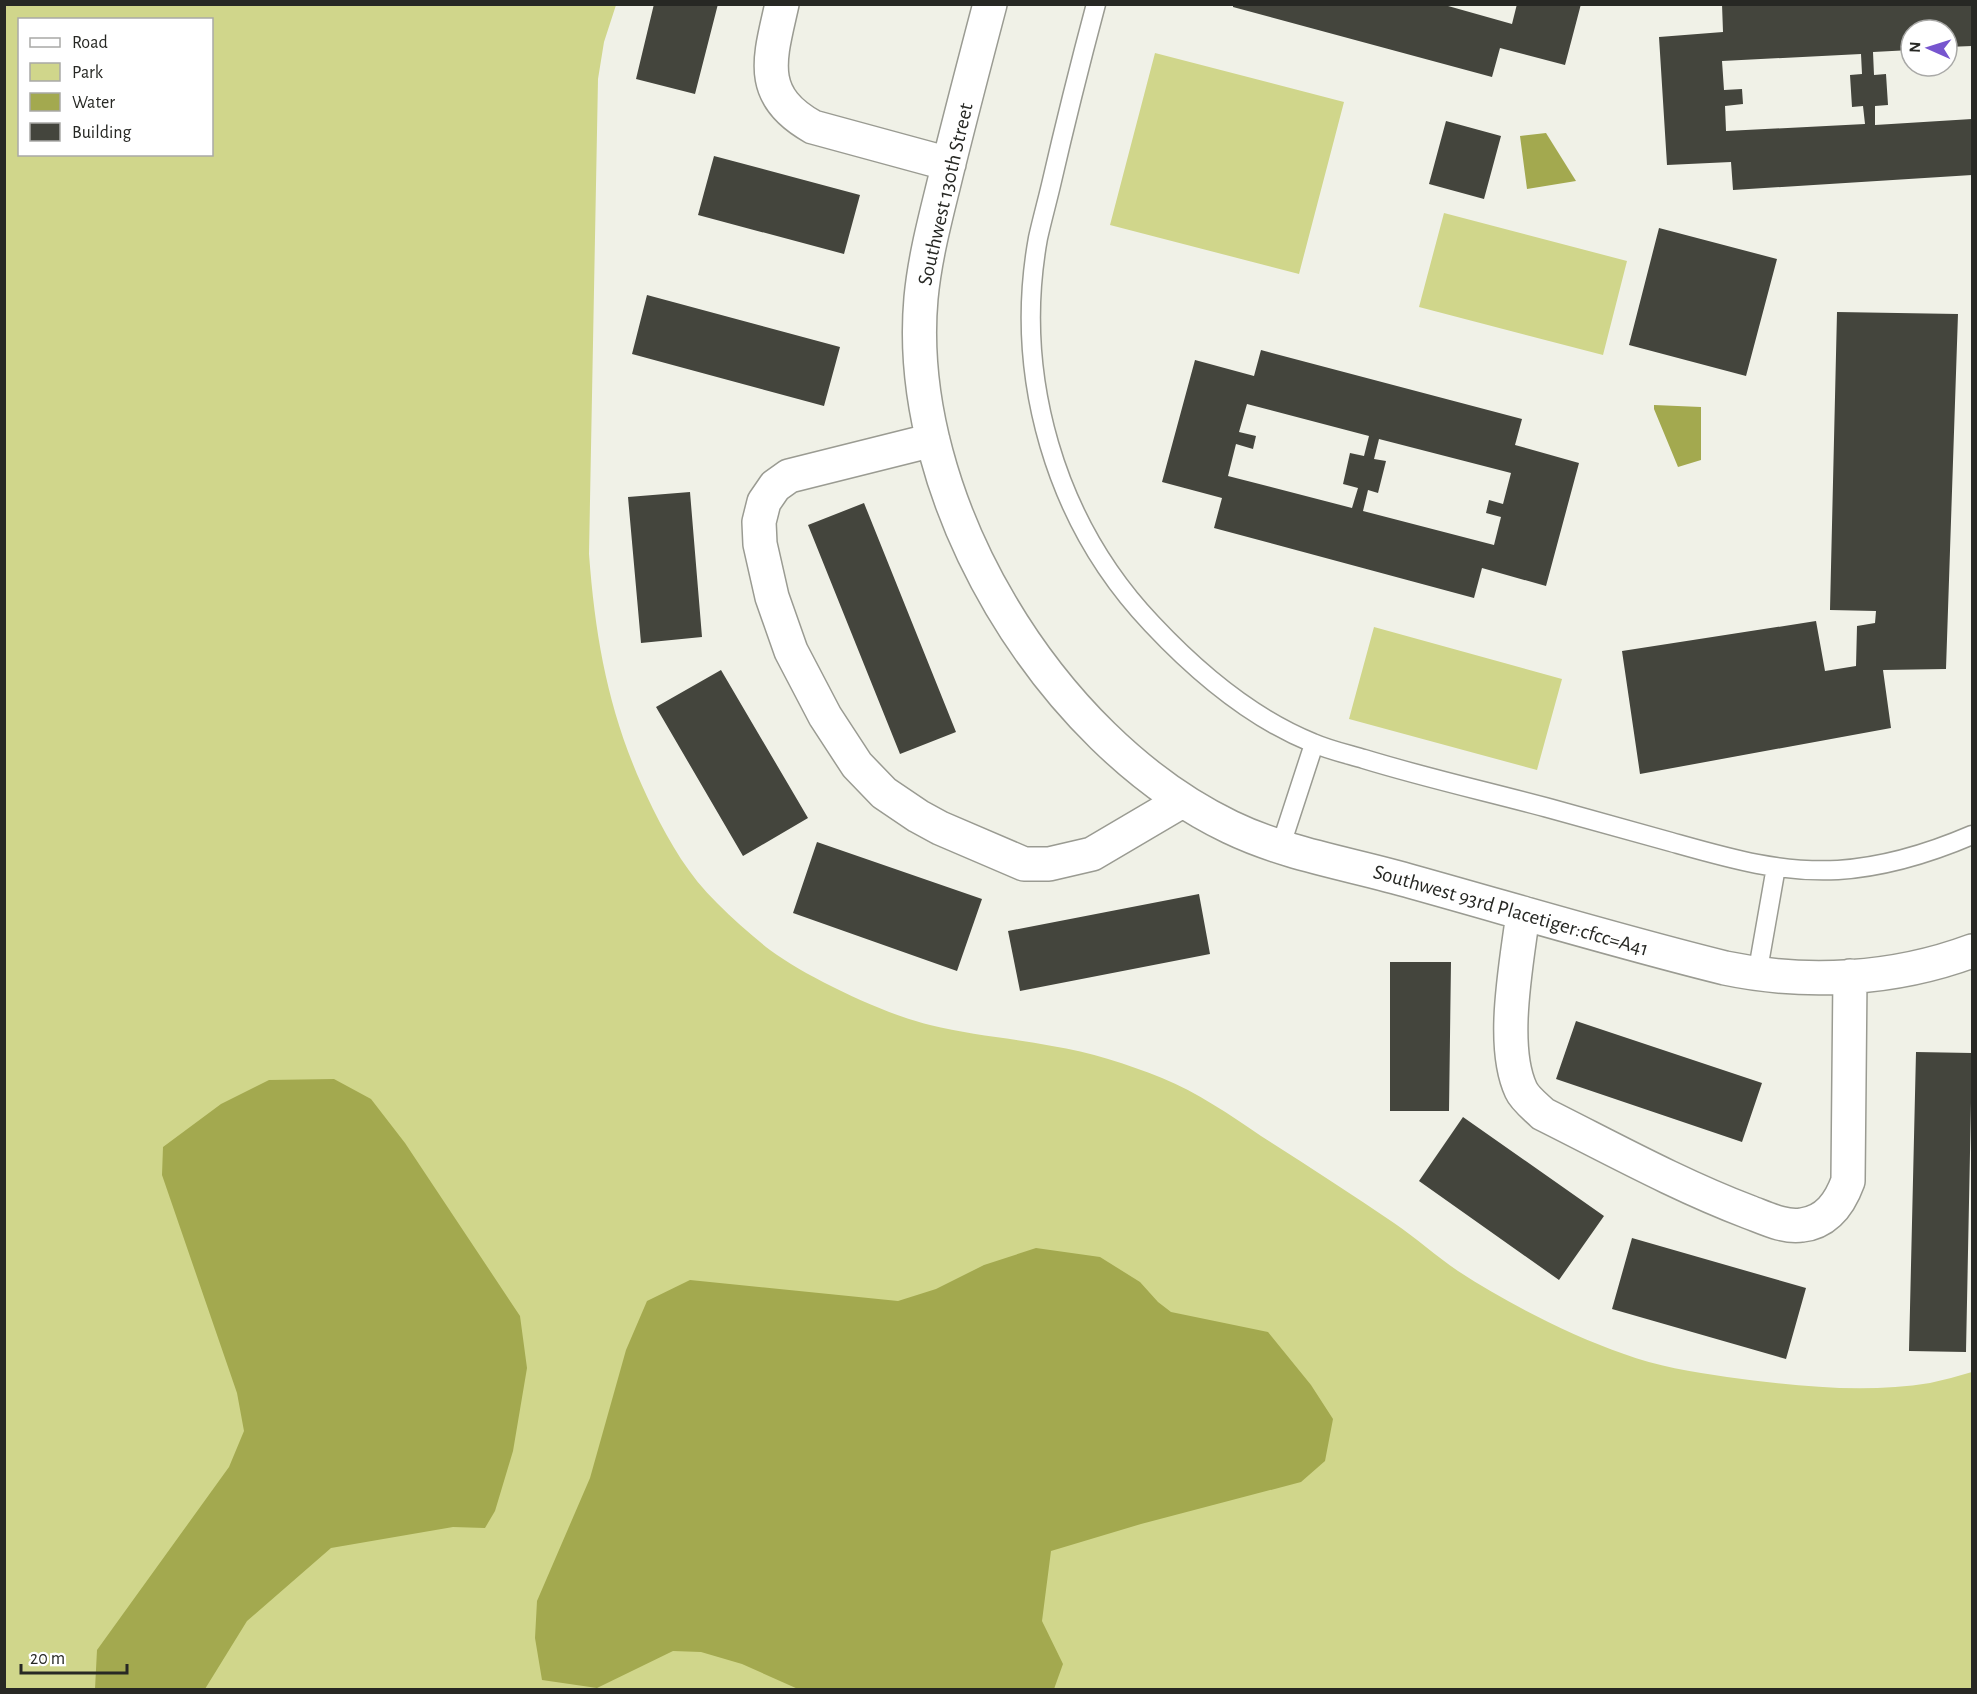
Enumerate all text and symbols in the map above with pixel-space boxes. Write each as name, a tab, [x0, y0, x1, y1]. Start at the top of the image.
legend	[18, 18, 213, 156]
north arrow	[1899, 18, 1959, 78]
text: Road	[72, 34, 108, 52]
text: N	[1907, 41, 1923, 53]
text: Park	[72, 64, 104, 82]
text: Water	[72, 94, 115, 112]
street label: Southwest 130th Street	[914, 101, 977, 287]
text: Building	[72, 124, 132, 142]
street label: Southwest 93rd Placetiger:cfcc=A41	[1371, 861, 1651, 960]
scale bar	[21, 1637, 128, 1675]
text: 20 m	[30, 1650, 65, 1668]

